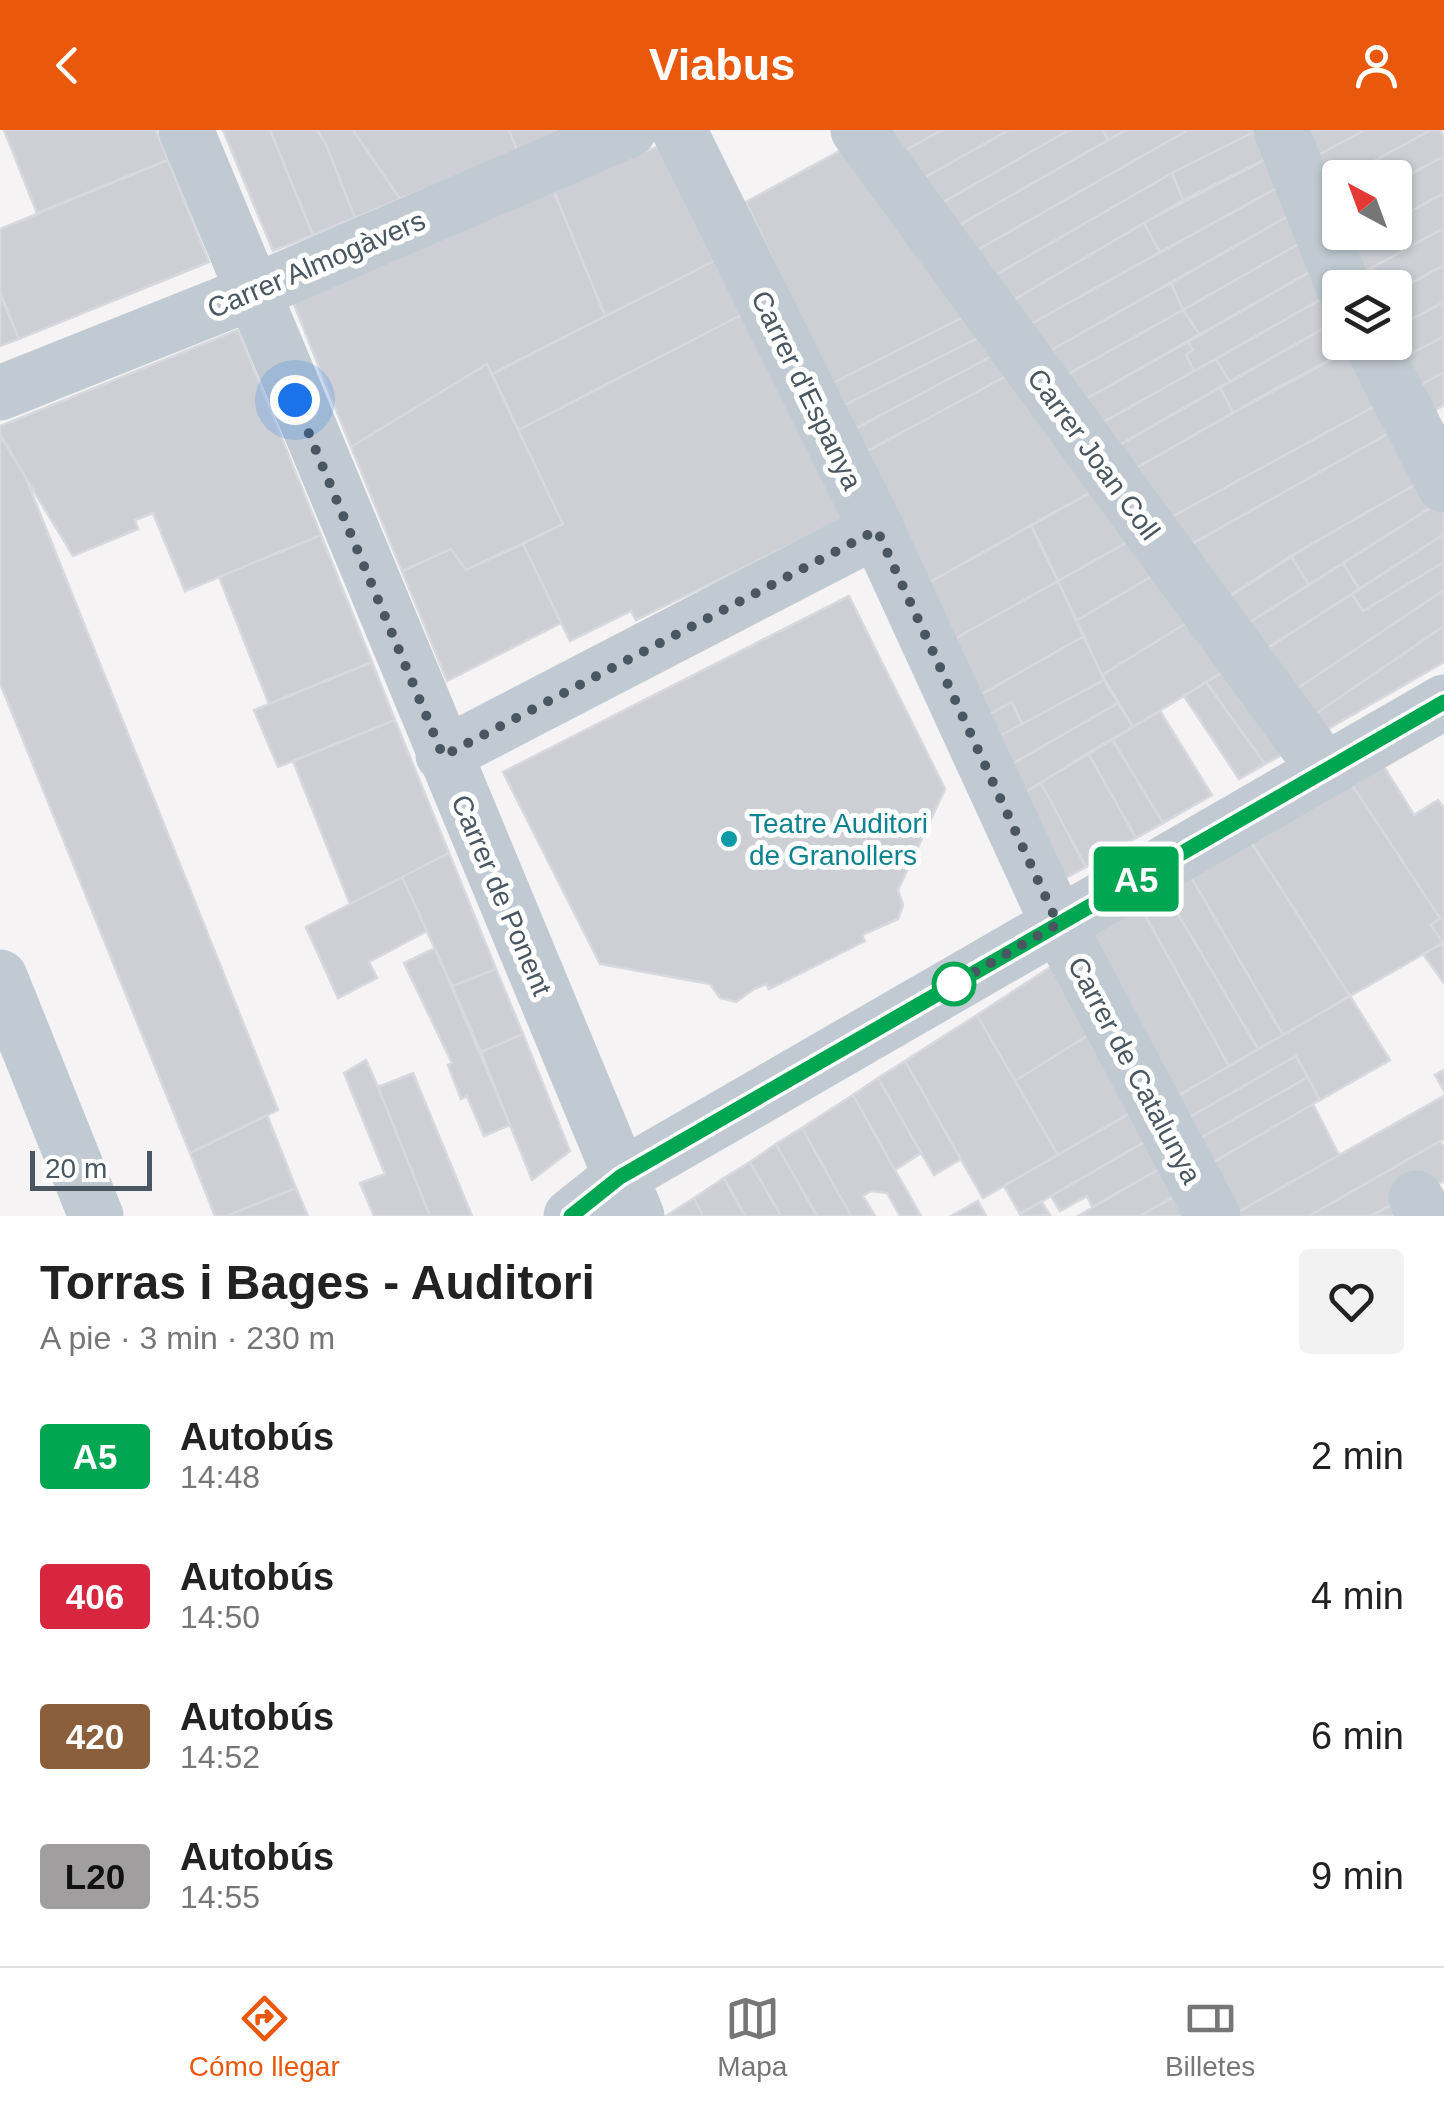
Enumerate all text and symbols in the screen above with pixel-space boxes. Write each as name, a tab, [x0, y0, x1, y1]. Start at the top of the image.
icon: back	[40, 38, 95, 93]
icon: person	[1349, 38, 1404, 93]
text: Viabus	[649, 39, 795, 90]
north arrow	[1322, 160, 1412, 250]
map controls	[1322, 160, 1412, 360]
street label: Carrer Almogàvers	[203, 205, 430, 324]
button: layers	[1322, 270, 1412, 360]
street label: Carrer d'Espanya	[745, 286, 868, 495]
street label: Carrer Joan Coll	[1021, 363, 1166, 546]
your location	[270, 375, 320, 425]
street label: Carrer de Ponent	[445, 790, 558, 1000]
place label: Teatre Auditori de Granollers	[749, 808, 928, 871]
marker: Teatre Auditori de Granollers	[718, 828, 740, 850]
line badge: A5	[1091, 846, 1181, 912]
text: A5	[1114, 860, 1158, 899]
street label: Carrer de Catalunya	[1062, 952, 1208, 1189]
unlabelled marker	[933, 963, 975, 1005]
scale bar	[30, 1146, 152, 1190]
text: 20 m	[45, 1153, 107, 1184]
button: heart	[1299, 1249, 1404, 1354]
text: Torras i Bages - Auditori	[40, 1256, 595, 1309]
text: A pie · 3 min · 230 m	[40, 1320, 335, 1356]
text: Autobús	[180, 1416, 334, 1458]
text: 2 min	[1311, 1435, 1404, 1477]
text: A5	[73, 1437, 117, 1476]
text: 14:48	[180, 1459, 260, 1495]
text: Autobús	[180, 1556, 334, 1598]
text: 4 min	[1311, 1575, 1404, 1617]
text: 406	[66, 1577, 124, 1616]
text: 14:50	[180, 1599, 260, 1635]
text: Autobús	[180, 1696, 334, 1738]
text: 6 min	[1311, 1715, 1404, 1757]
text: 420	[66, 1717, 124, 1756]
text: 14:52	[180, 1739, 260, 1775]
text: Autobús	[180, 1836, 334, 1878]
text: 9 min	[1311, 1855, 1404, 1897]
text: L20	[65, 1857, 125, 1896]
text: 14:55	[180, 1879, 260, 1915]
tab: Cómo llegar	[189, 1991, 340, 2083]
tab: Mapa	[717, 1991, 787, 2083]
tab: Billetes	[1165, 1991, 1255, 2083]

